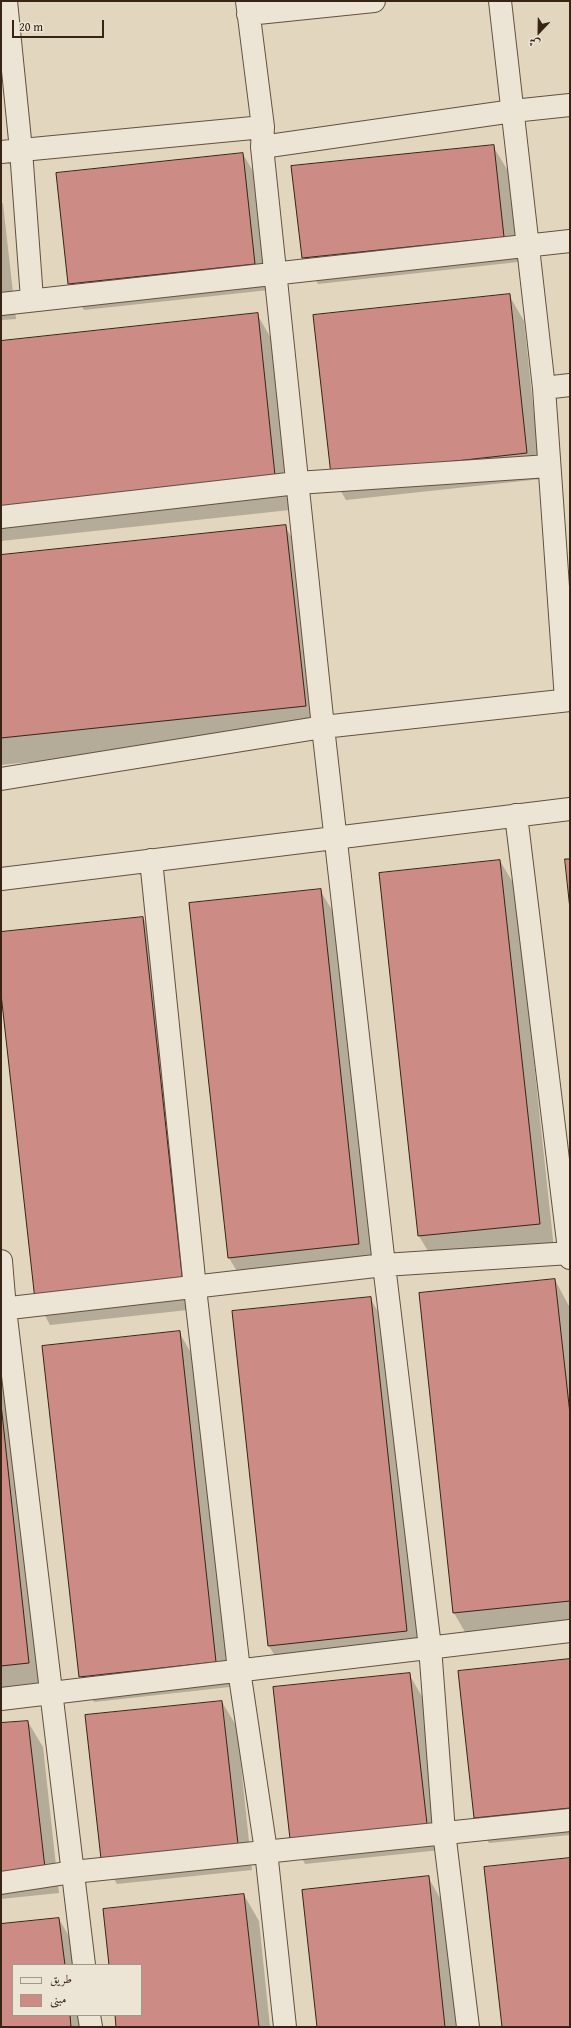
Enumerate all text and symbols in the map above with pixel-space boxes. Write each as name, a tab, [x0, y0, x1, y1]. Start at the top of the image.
scale bar	[14, 12, 106, 38]
north arrow	[519, 12, 559, 52]
text: 20 m	[19, 18, 43, 35]
text: ش	[526, 34, 543, 53]
legend	[12, 1964, 142, 2016]
text: طريق	[50, 1970, 72, 1987]
text: مبنى	[50, 1990, 66, 2007]

